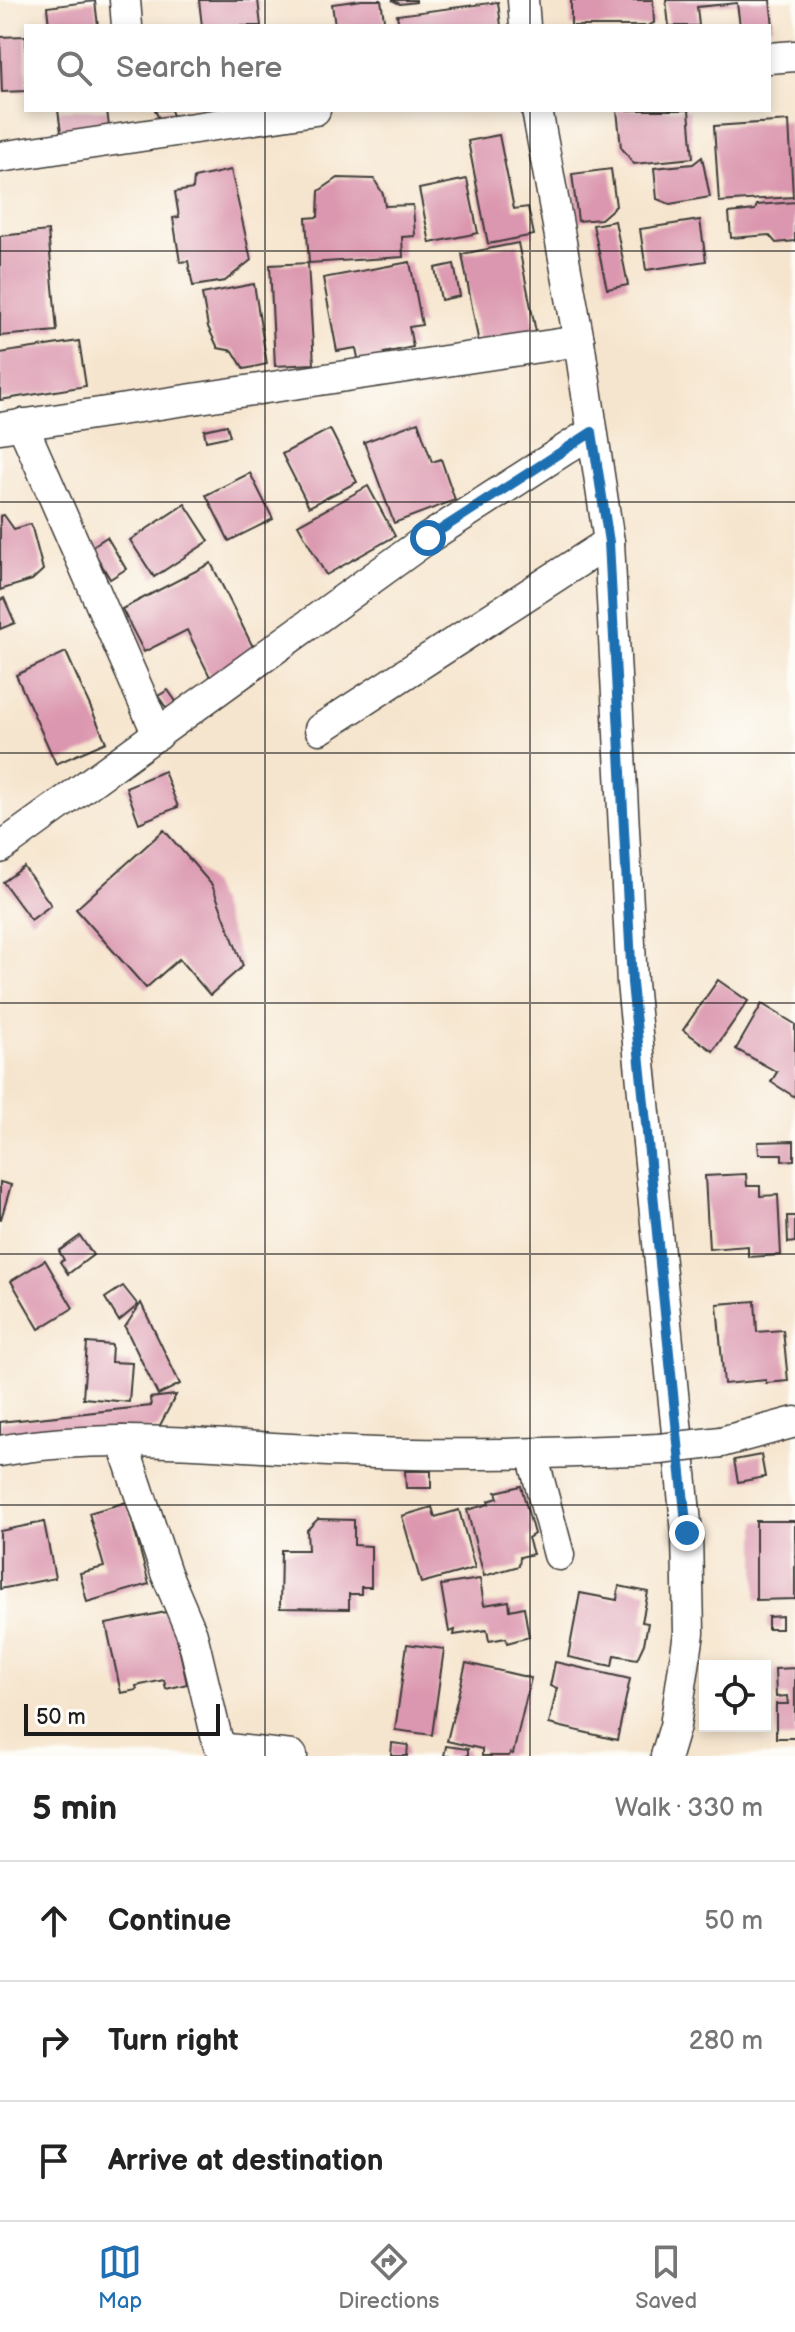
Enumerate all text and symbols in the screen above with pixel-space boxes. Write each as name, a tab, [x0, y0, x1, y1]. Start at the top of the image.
search box	[24, 24, 771, 112]
icon: search	[52, 46, 96, 90]
text: Search here	[116, 50, 282, 86]
route start	[410, 520, 446, 556]
route end	[669, 1515, 705, 1551]
map controls	[699, 1660, 771, 1732]
button: locate	[699, 1660, 771, 1732]
scale bar	[24, 1700, 220, 1736]
text: 50 m	[36, 1704, 86, 1731]
text: 5 min	[32, 1788, 117, 1829]
text: Walk · 330 m	[615, 1793, 763, 1824]
icon: ahead	[32, 1899, 76, 1943]
text: Continue	[108, 1903, 231, 1939]
text: 50 m	[704, 1906, 763, 1937]
icon: right	[32, 2019, 76, 2063]
text: Turn right	[108, 2023, 239, 2059]
text: 280 m	[689, 2026, 763, 2057]
icon: arrive	[32, 2139, 76, 2183]
text: Arrive at destination	[108, 2143, 384, 2179]
tab: Map	[98, 2240, 142, 2315]
tab: Directions	[338, 2240, 439, 2315]
tab: Saved	[635, 2240, 697, 2315]

